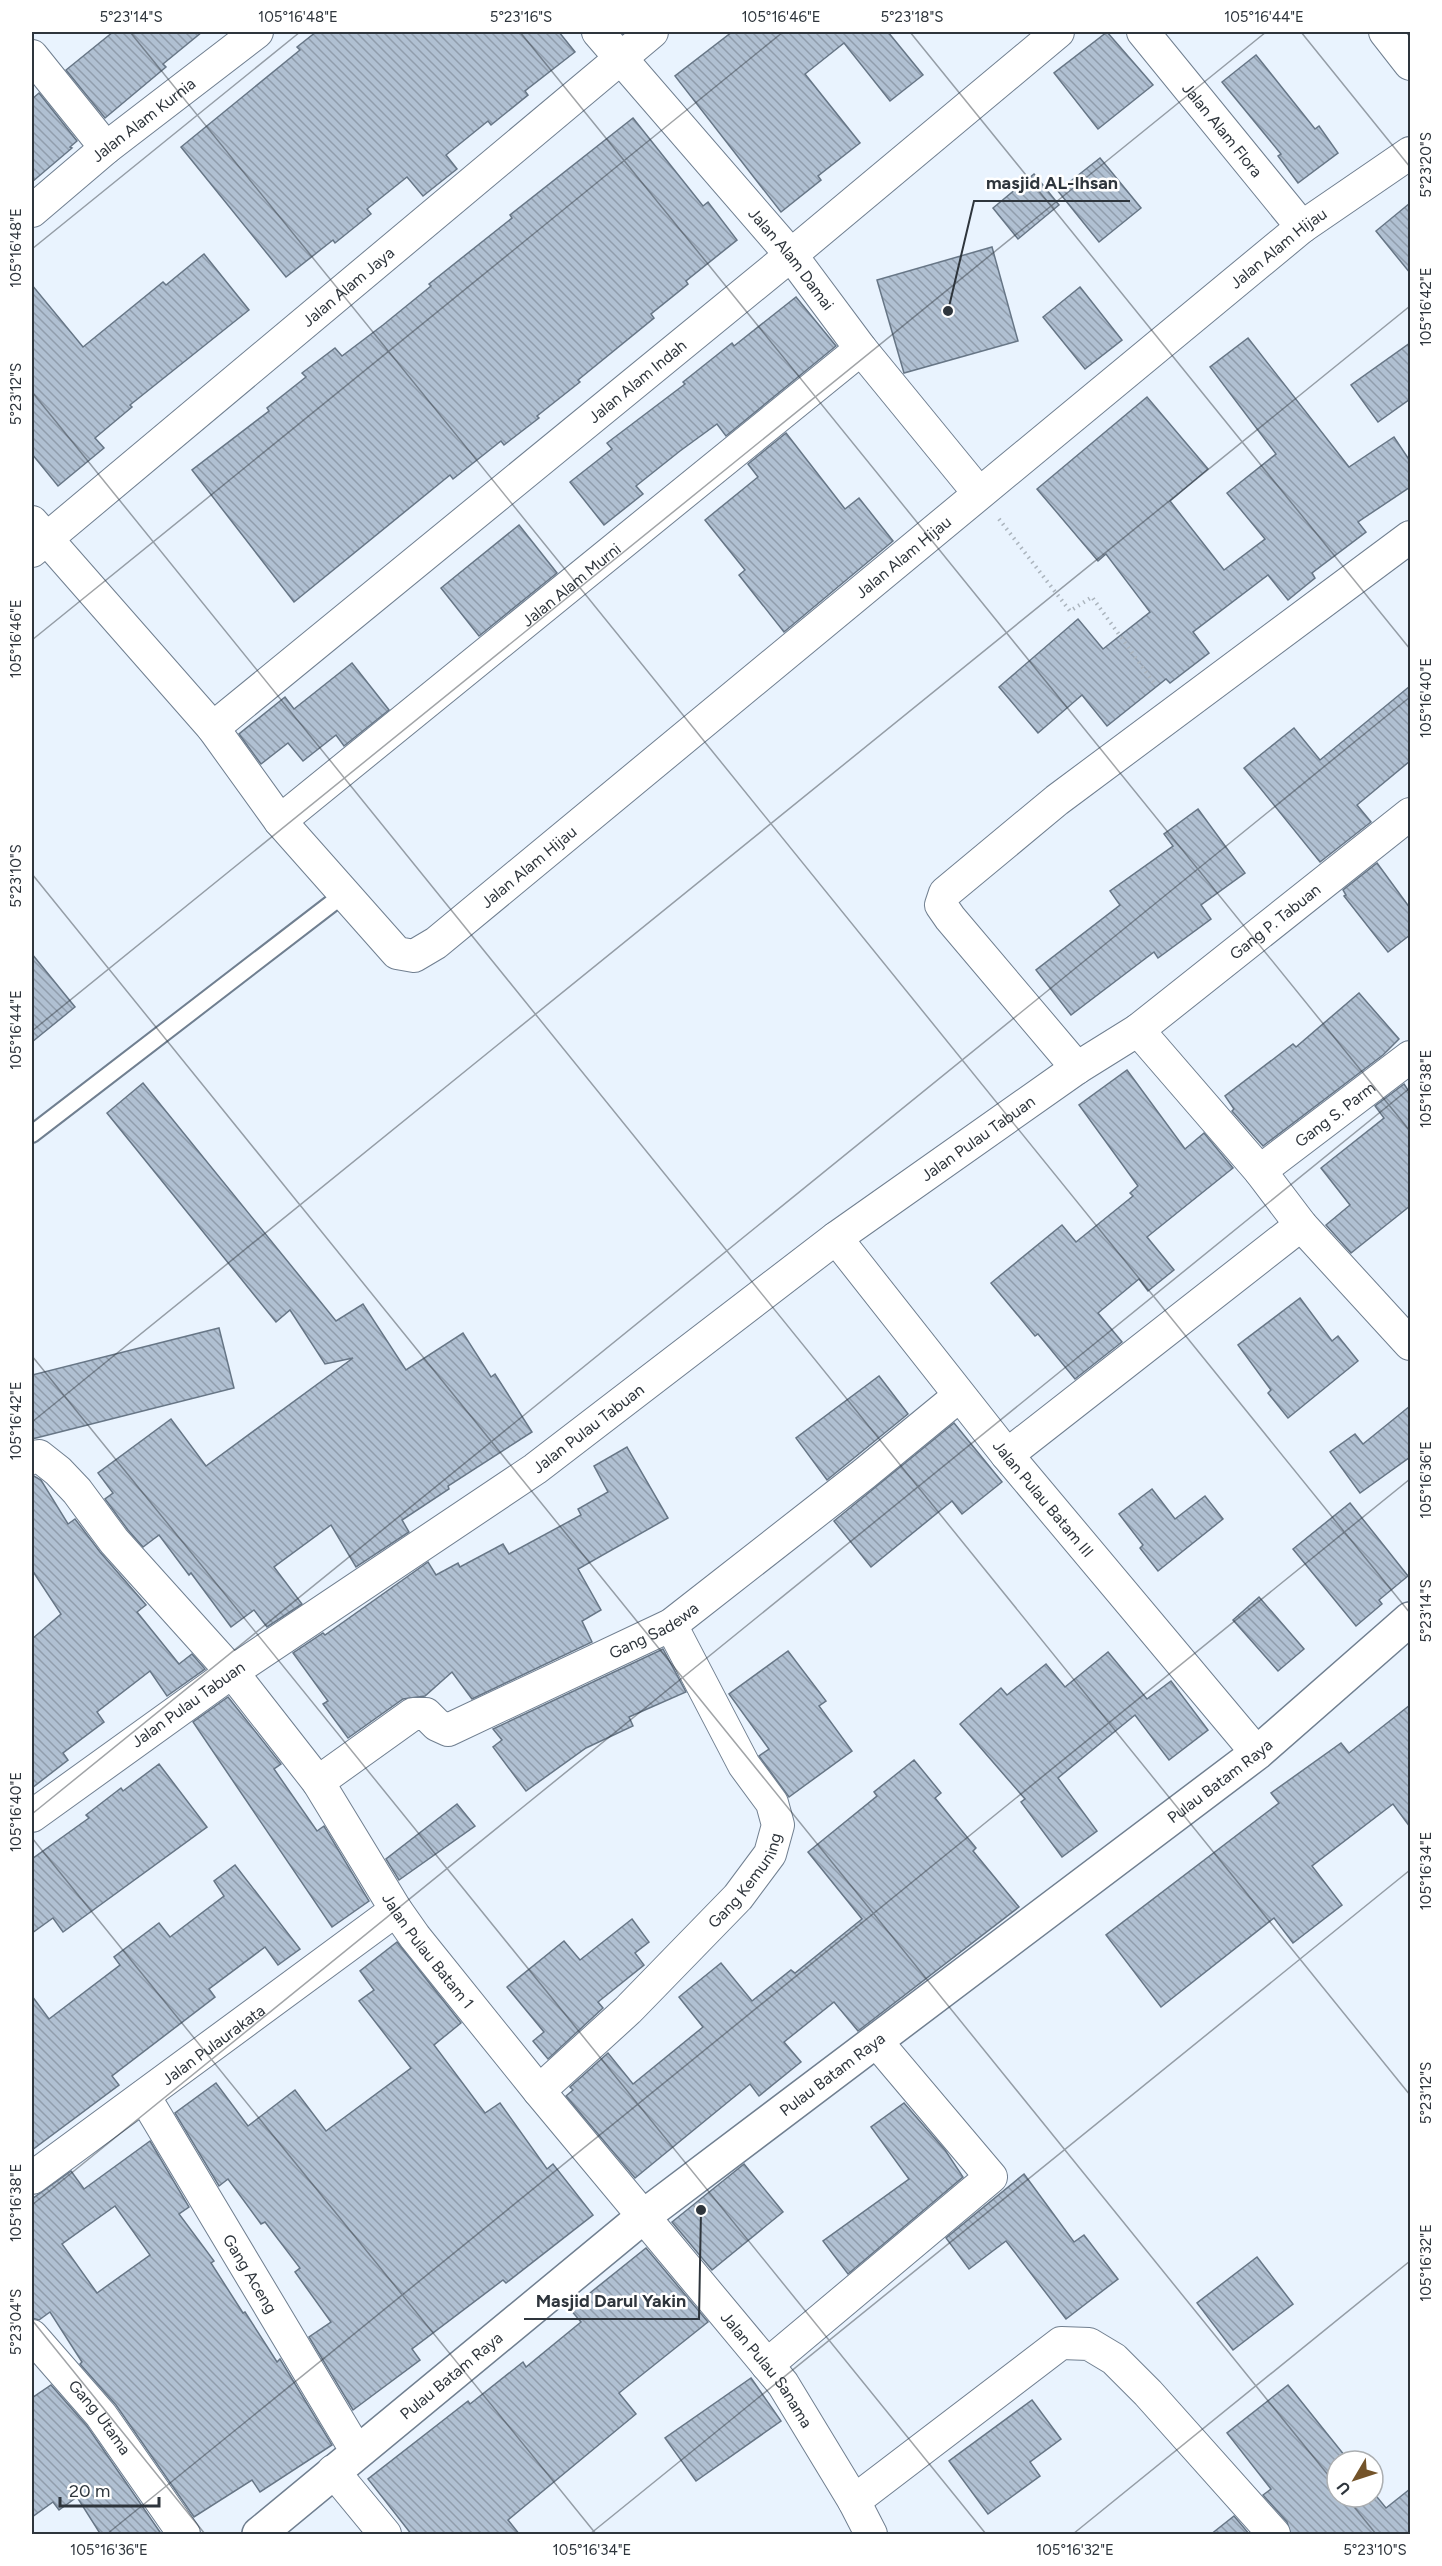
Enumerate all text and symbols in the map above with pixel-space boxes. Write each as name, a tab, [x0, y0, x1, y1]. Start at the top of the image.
text: 5°23'14"S	[99, 8, 163, 26]
text: 105°16'48"E	[258, 8, 338, 26]
text: 5°23'16"S	[490, 8, 552, 26]
text: 105°16'46"E	[741, 8, 821, 26]
text: 5°23'18"S	[880, 8, 944, 26]
text: 105°16'44"E	[1224, 8, 1304, 26]
street label: Jalan Alam Kurnia	[87, 74, 199, 166]
street label: Jalan Alam Flora	[1179, 79, 1267, 181]
text: 5°23'20"S	[1417, 132, 1435, 198]
callout: masjid AL-Ihsan	[974, 165, 1130, 201]
text: masjid AL-Ihsan	[986, 172, 1118, 194]
street label: Jalan Alam Damai	[745, 204, 838, 314]
street label: Jalan Alam Hijau	[1226, 204, 1330, 292]
text: 105°16'48"E	[7, 208, 25, 288]
street label: Jalan Alam Jaya	[298, 243, 398, 330]
text: 105°16'42"E	[1417, 267, 1435, 347]
street label: Jalan Alam Indah	[584, 335, 690, 427]
text: 5°23'12"S	[7, 363, 25, 425]
street label: Jalan Alam Hijau	[851, 512, 955, 602]
street label: Jalan Alam Murni	[518, 539, 624, 630]
text: 105°16'46"E	[7, 599, 25, 679]
text: 105°16'40"E	[1417, 658, 1435, 738]
street label: Jalan Alam Hijau	[477, 822, 580, 912]
text: 5°23'10"S	[7, 844, 25, 908]
street label: Gang P. Tabuan	[1226, 880, 1324, 963]
text: 105°16'44"E	[7, 990, 25, 1070]
text: 105°16'38"E	[1417, 1050, 1435, 1128]
street label: Gang S. Parm	[1291, 1077, 1379, 1151]
street label: Jalan Pulau Tabuan	[917, 1091, 1038, 1185]
street label: Jalan Pulau Tabuan	[529, 1380, 647, 1477]
text: 105°16'42"E	[7, 1381, 25, 1461]
street label: Jalan Pulau Batam III	[989, 1436, 1098, 1561]
text: 105°16'36"E	[1417, 1441, 1435, 1519]
text: 5°23'14"S	[1417, 1579, 1435, 1643]
street label: Gang Sadewa	[606, 1598, 702, 1662]
street label: Jalan Pulau Tabuan	[127, 1657, 248, 1751]
street label: Pulau Batam Raya	[1163, 1735, 1276, 1827]
text: 105°16'40"E	[7, 1772, 25, 1852]
street label: Gang Kemuning	[704, 1831, 785, 1932]
text: 105°16'34"E	[1417, 1832, 1435, 1910]
street label: Jalan Pulau Batam 1	[378, 1890, 478, 2012]
street label: Jalan Pulaurakata	[158, 2000, 268, 2089]
street label: Pulau Batam Raya	[776, 2028, 888, 2120]
text: 5°23'12"S	[1417, 2062, 1435, 2124]
text: 105°16'38"E	[7, 2164, 25, 2242]
text: 105°16'32"E	[1417, 2224, 1435, 2302]
street label: Gang Aceng	[219, 2231, 281, 2317]
callout: Masjid Darul Yakin	[524, 2283, 699, 2319]
text: 5°23'04"S	[7, 2289, 25, 2355]
text: Masjid Darul Yakin	[536, 2290, 686, 2312]
street label: Jalan Pulau Sanama	[717, 2308, 817, 2431]
street label: Pulau Batam Raya	[396, 2328, 506, 2423]
street label: Gang Utama	[65, 2376, 135, 2458]
north arrow	[1325, 2449, 1385, 2509]
scale bar	[60, 2470, 159, 2508]
text: U	[1333, 2478, 1355, 2498]
text: 20 m	[69, 2480, 110, 2502]
text: 105°16'36"E	[70, 2541, 148, 2559]
text: 105°16'34"E	[553, 2541, 631, 2559]
text: 105°16'32"E	[1036, 2541, 1114, 2559]
text: 5°23'10"S	[1343, 2541, 1407, 2559]

